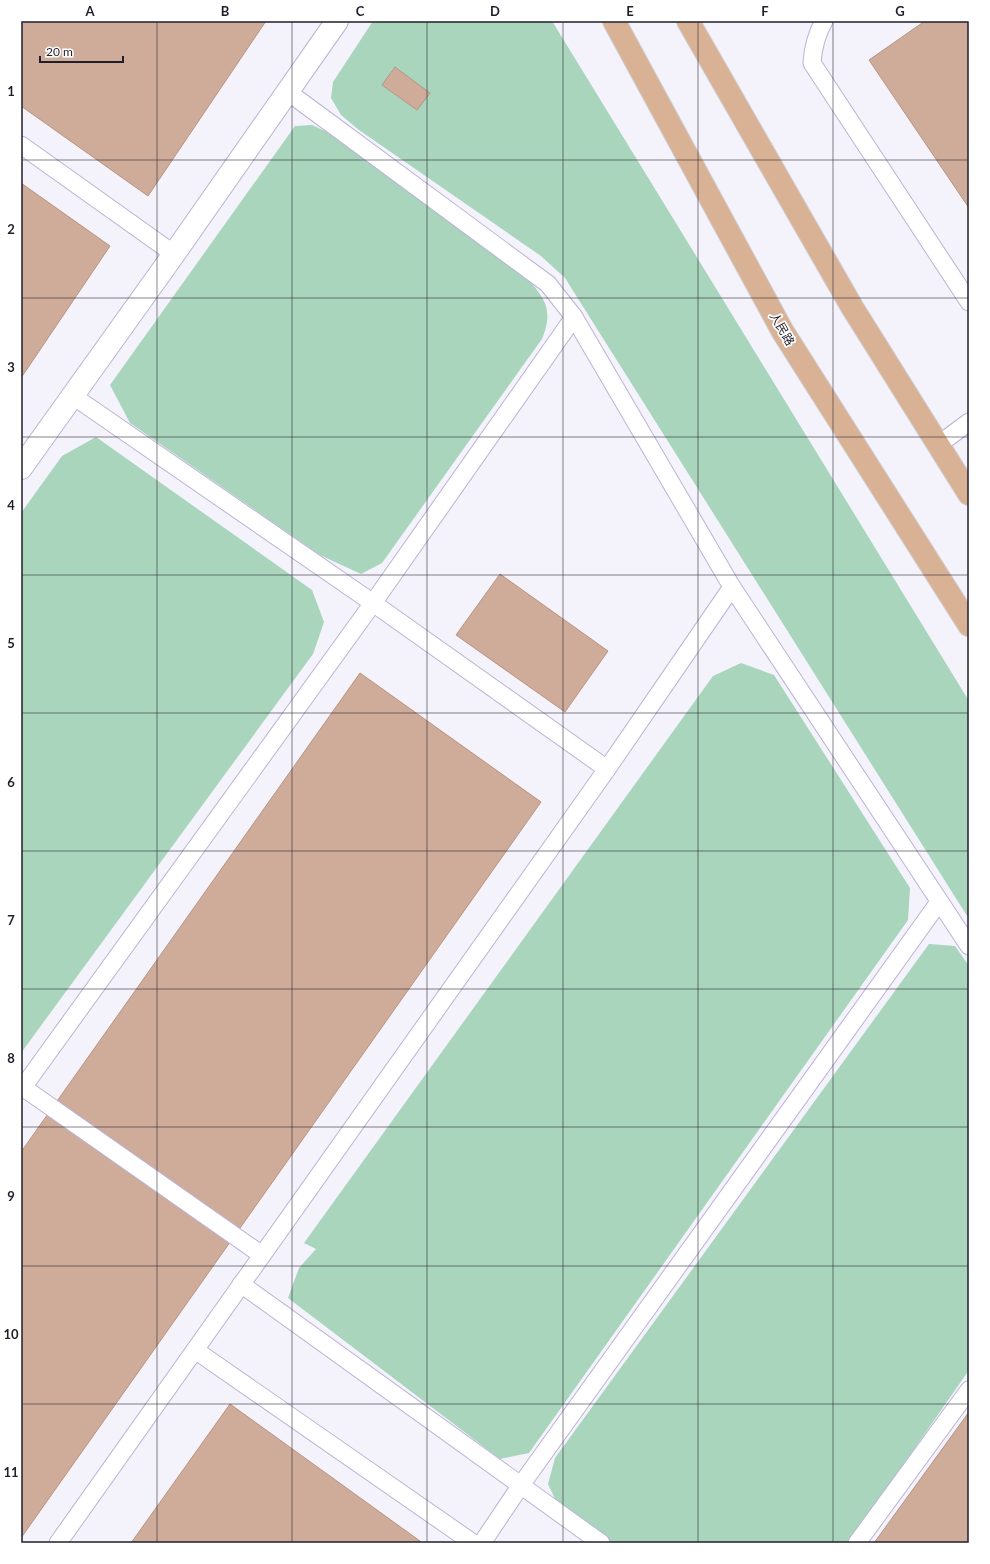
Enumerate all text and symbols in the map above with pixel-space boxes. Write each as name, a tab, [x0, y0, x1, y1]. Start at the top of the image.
text: A	[84, 3, 95, 19]
text: B	[221, 3, 230, 19]
text: C	[356, 3, 365, 19]
text: D	[490, 3, 500, 19]
text: E	[626, 3, 634, 19]
text: F	[761, 3, 769, 19]
text: G	[895, 3, 905, 19]
scale bar	[40, 38, 123, 64]
text: 20 m	[46, 44, 73, 59]
text: 1	[7, 83, 15, 99]
text: 2	[7, 221, 15, 237]
street label: 人民路	[767, 309, 798, 348]
text: 3	[7, 359, 15, 375]
text: 4	[7, 497, 15, 513]
text: 5	[7, 635, 15, 651]
text: 6	[7, 774, 15, 790]
text: 7	[7, 912, 15, 928]
text: 8	[7, 1050, 15, 1066]
text: 9	[7, 1188, 15, 1204]
text: 10	[3, 1326, 19, 1342]
text: 11	[3, 1464, 19, 1480]

